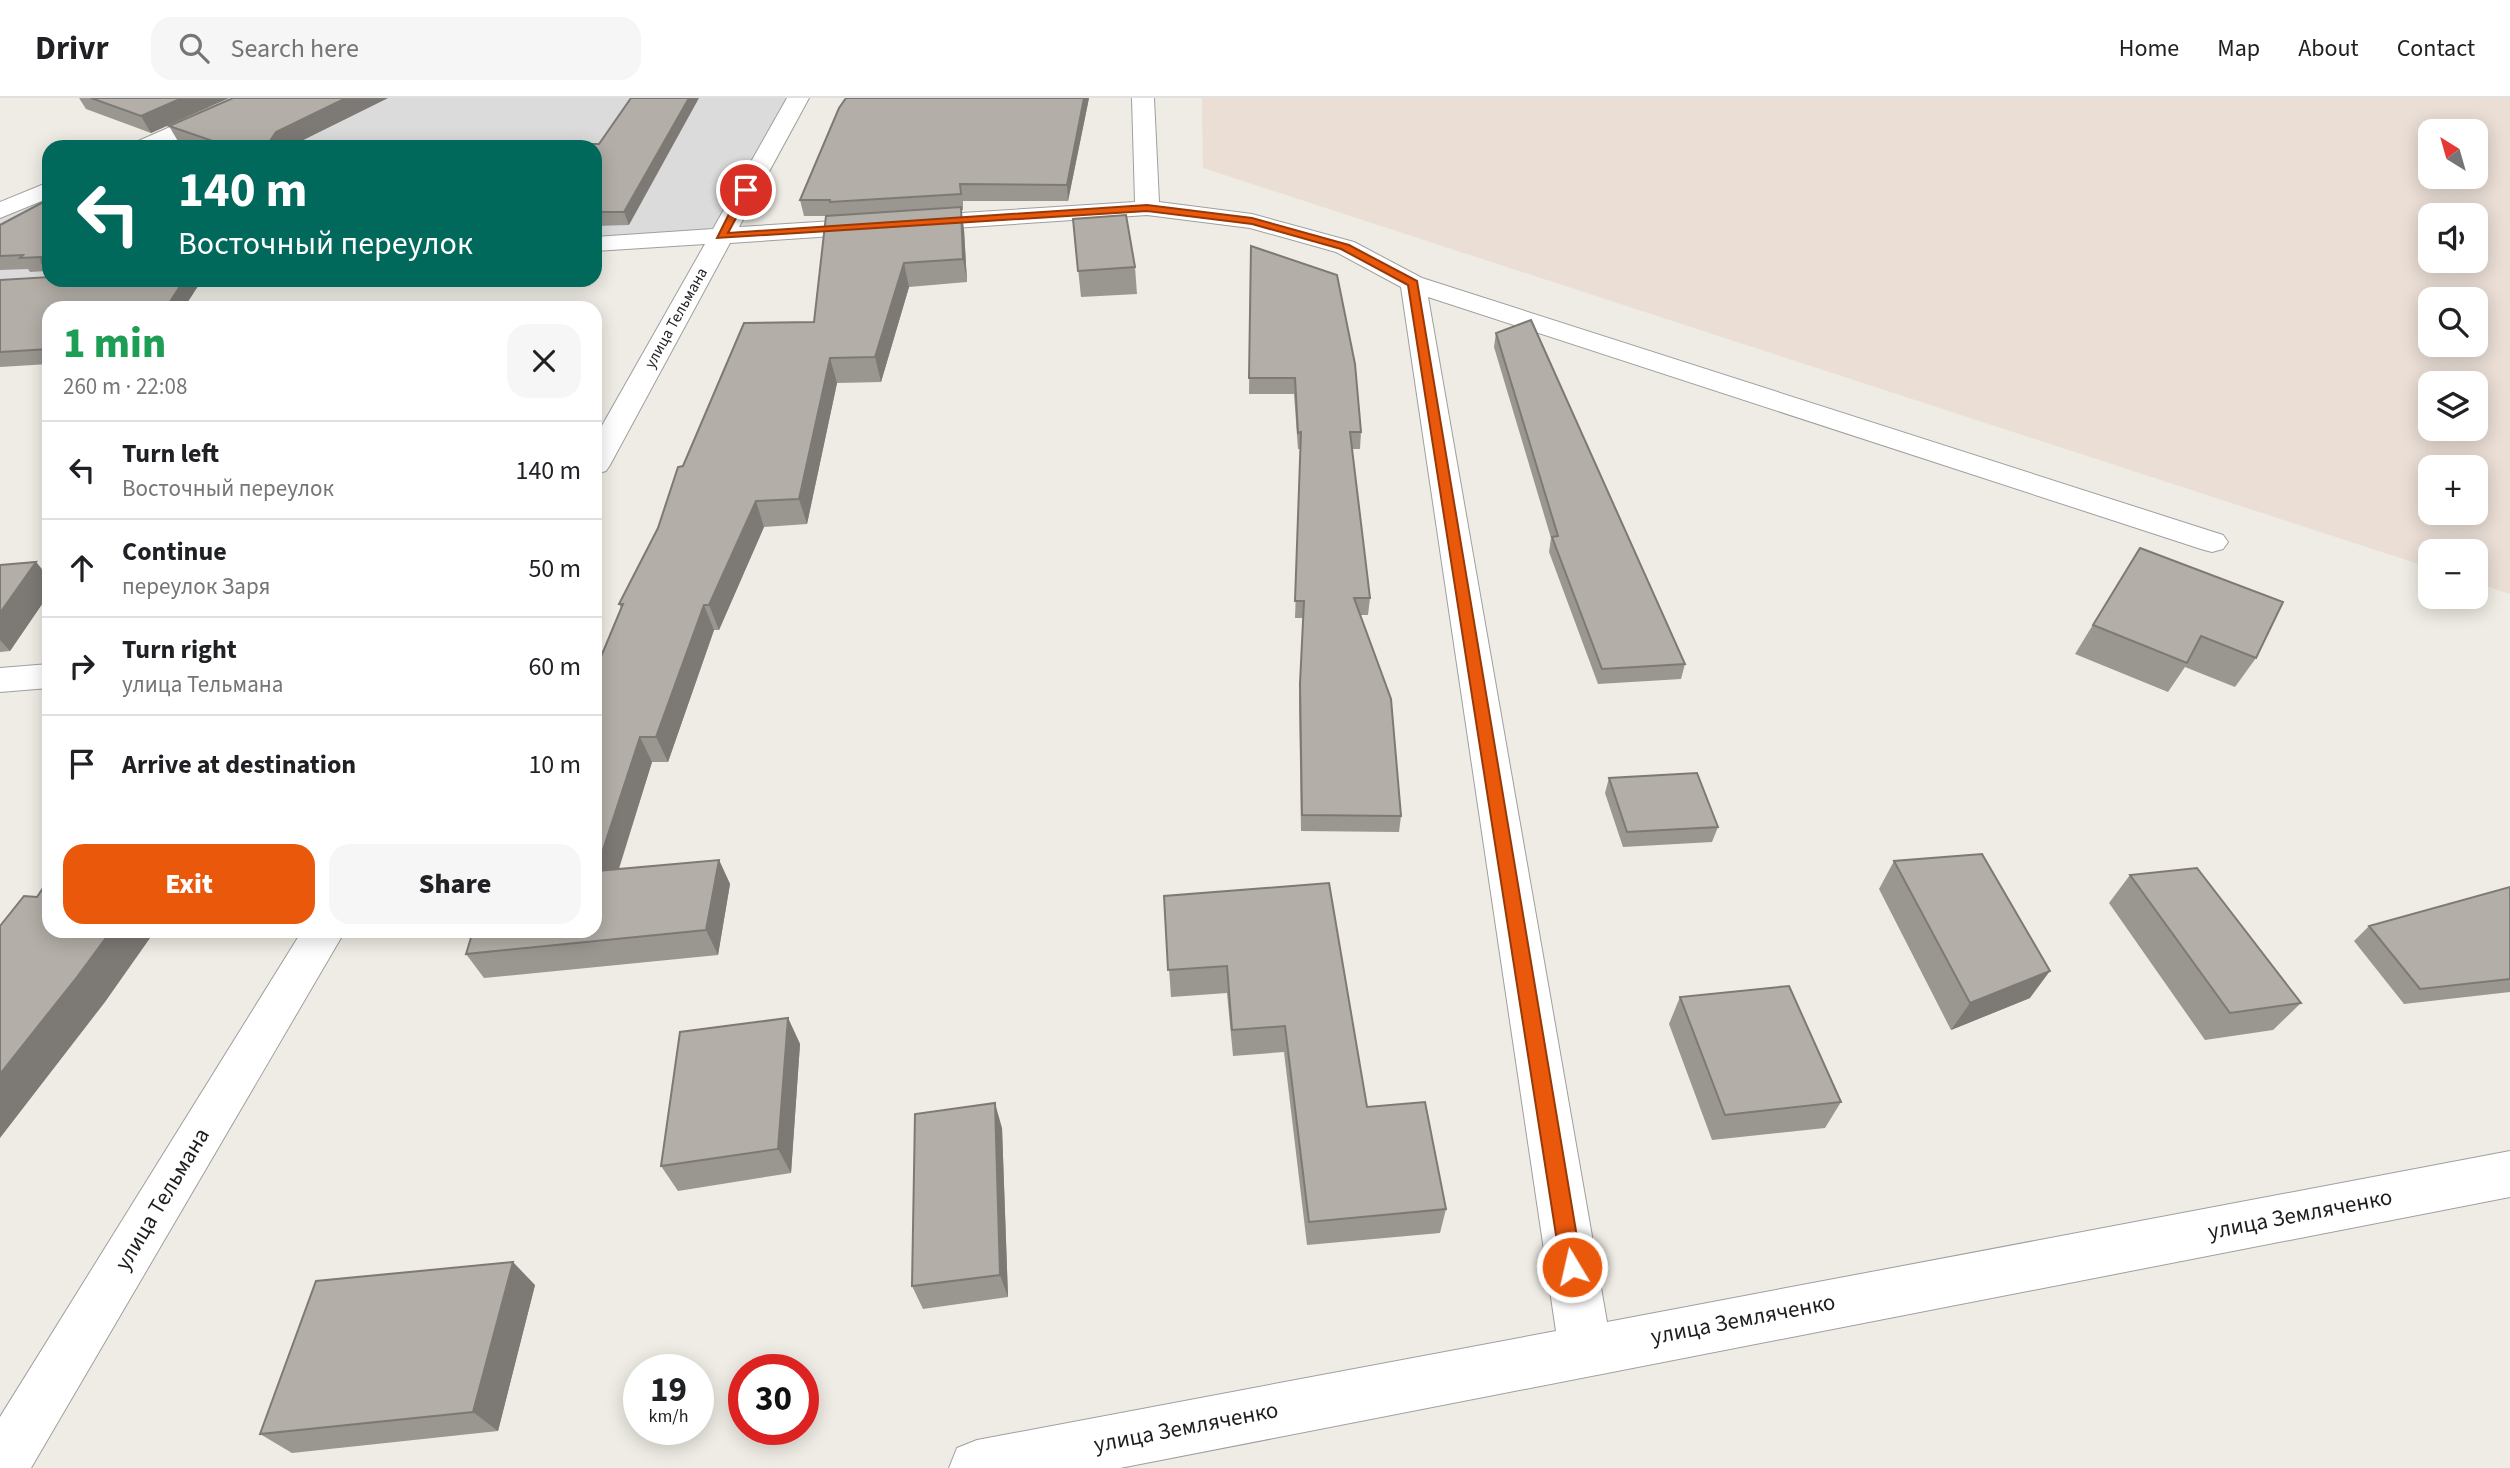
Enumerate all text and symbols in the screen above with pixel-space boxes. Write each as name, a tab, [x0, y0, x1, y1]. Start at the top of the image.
search box	[151, 17, 641, 80]
text: Drivr	[35, 25, 109, 72]
icon: search	[175, 29, 213, 67]
text: Search here	[231, 30, 359, 67]
text: Home	[2119, 31, 2179, 66]
text: Map	[2217, 31, 2260, 66]
text: About	[2298, 31, 2359, 66]
text: Contact	[2397, 31, 2475, 66]
north arrow	[2418, 119, 2488, 189]
map controls	[2418, 119, 2488, 609]
text: 140 m	[178, 156, 307, 226]
pin	[716, 160, 776, 220]
icon: left	[63, 168, 154, 259]
icon: arrive	[727, 171, 765, 209]
button: sound	[2418, 203, 2488, 273]
text: Восточный переулок	[178, 221, 473, 267]
street label: улица Тельмана	[639, 264, 713, 372]
button: search	[2418, 287, 2488, 357]
text: 1 min	[63, 314, 166, 374]
button: close	[507, 324, 581, 398]
text: 260 m · 22:08	[63, 370, 187, 403]
button: layers	[2418, 371, 2488, 441]
text: Turn left	[122, 435, 219, 472]
icon: left	[63, 451, 101, 489]
text: 140 m	[515, 452, 581, 489]
button: +	[2418, 455, 2488, 525]
text: Восточный переулок	[122, 472, 334, 505]
text: Continue	[122, 533, 227, 570]
button: −	[2418, 539, 2488, 609]
icon: ahead	[63, 549, 101, 587]
text: 50 m	[528, 550, 581, 587]
text: переулок Заря	[122, 570, 270, 603]
text: Turn right	[122, 631, 237, 668]
icon: right	[63, 647, 101, 685]
text: 60 m	[528, 648, 581, 685]
text: улица Тельмана	[122, 668, 283, 701]
icon: arrive	[63, 745, 101, 783]
text: Arrive at destination	[122, 746, 356, 783]
text: 10 m	[528, 746, 581, 783]
button: Exit	[63, 844, 315, 924]
button: Share	[329, 844, 581, 924]
street label: улица Тельмана	[106, 1121, 218, 1277]
street label: улица Земляченко	[2205, 1180, 2395, 1248]
position arrow	[1535, 1230, 1609, 1304]
street label: улица Земляченко	[1648, 1285, 1838, 1353]
speed limit sign: 30	[728, 1354, 819, 1445]
text: 19	[650, 1365, 687, 1415]
street label: улица Земляченко	[1091, 1393, 1281, 1461]
text: km/h	[649, 1404, 688, 1429]

